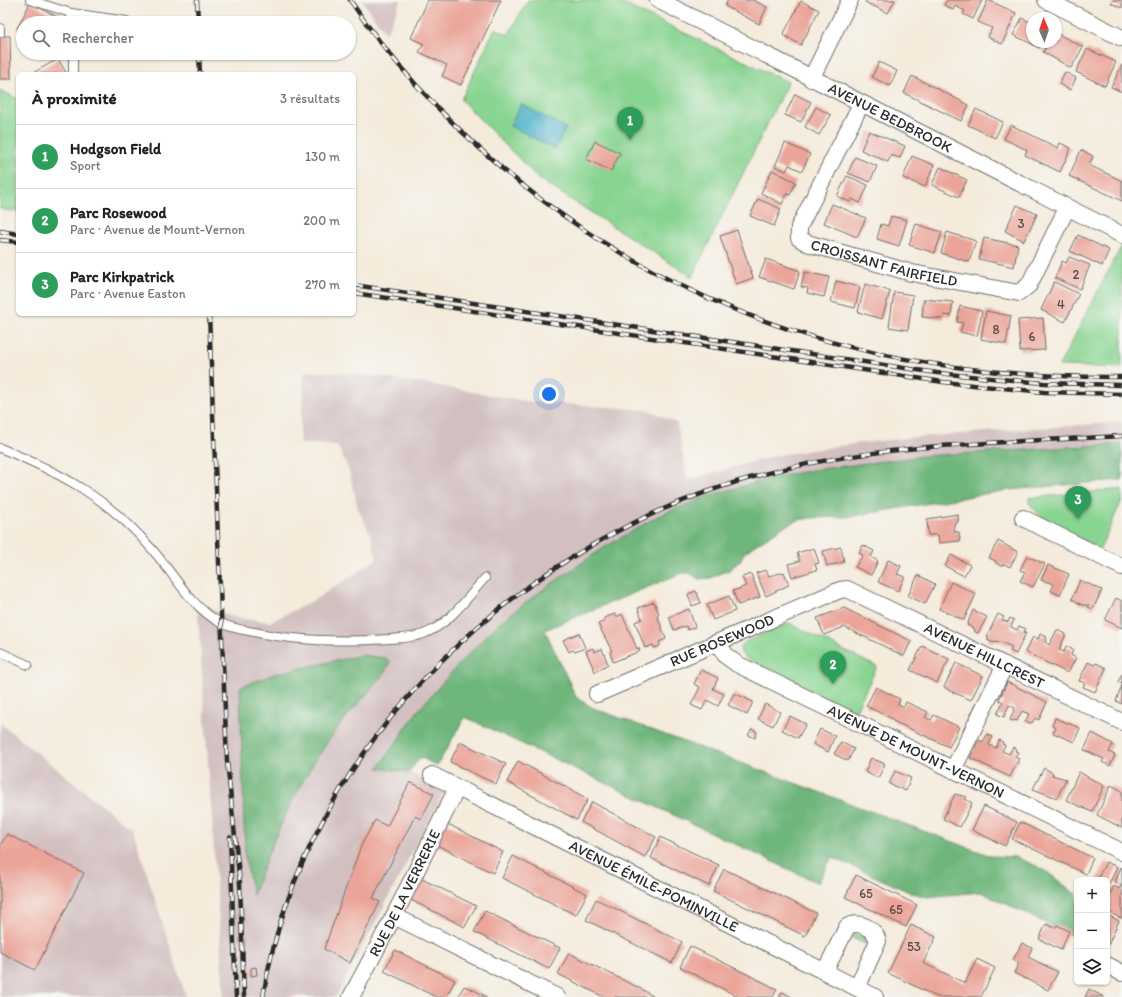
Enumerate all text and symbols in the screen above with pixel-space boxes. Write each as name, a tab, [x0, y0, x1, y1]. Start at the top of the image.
north arrow	[1026, 12, 1062, 48]
search box	[16, 16, 356, 60]
icon: search	[30, 27, 52, 49]
text: Rechercher	[62, 29, 134, 47]
street label: AVENUE BEDBROOK	[825, 79, 955, 156]
text: À proximité	[32, 88, 117, 108]
text: 3 résultats	[280, 91, 340, 106]
pin: 1	[617, 107, 643, 140]
text: Hodgson Field	[70, 140, 161, 158]
text: 1	[42, 149, 48, 164]
text: 130 m	[305, 149, 340, 164]
text: Sport	[70, 158, 101, 173]
text: Parc Rosewood	[70, 204, 167, 222]
text: 2	[42, 213, 48, 228]
text: 200 m	[303, 213, 340, 228]
house number: 3	[1017, 216, 1025, 231]
text: Parc · Avenue de Mount-Vernon	[70, 222, 245, 237]
street label: CROISSANT FAIRFIELD	[809, 236, 959, 290]
house number: 2	[1073, 267, 1080, 282]
text: Parc Kirkpatrick	[70, 268, 174, 286]
text: 3	[41, 277, 49, 292]
text: 270 m	[305, 277, 340, 292]
text: Parc · Avenue Easton	[70, 286, 186, 301]
house number: 4	[1057, 297, 1065, 312]
house number: 8	[992, 322, 1000, 337]
house number: 6	[1029, 329, 1036, 344]
your location	[539, 384, 559, 404]
pin: 3	[1065, 486, 1091, 519]
street label: RUE ROSEWOOD	[667, 610, 777, 671]
street label: AVENUE HILLCREST	[921, 619, 1048, 692]
pin: 2	[820, 651, 846, 684]
street label: AVENUE DE MOUNT-VERNON	[825, 701, 1007, 802]
street label: RUE DE LA VERRERIE	[365, 827, 444, 960]
street label: AVENUE ÉMILE-POMINVILLE	[566, 836, 741, 936]
map controls	[1074, 877, 1110, 985]
button: +	[1074, 877, 1110, 913]
house number: 65	[859, 886, 873, 901]
house number: 65	[889, 902, 903, 917]
button: −	[1074, 913, 1110, 949]
house number: 53	[907, 939, 921, 954]
button: layers	[1074, 949, 1110, 985]

